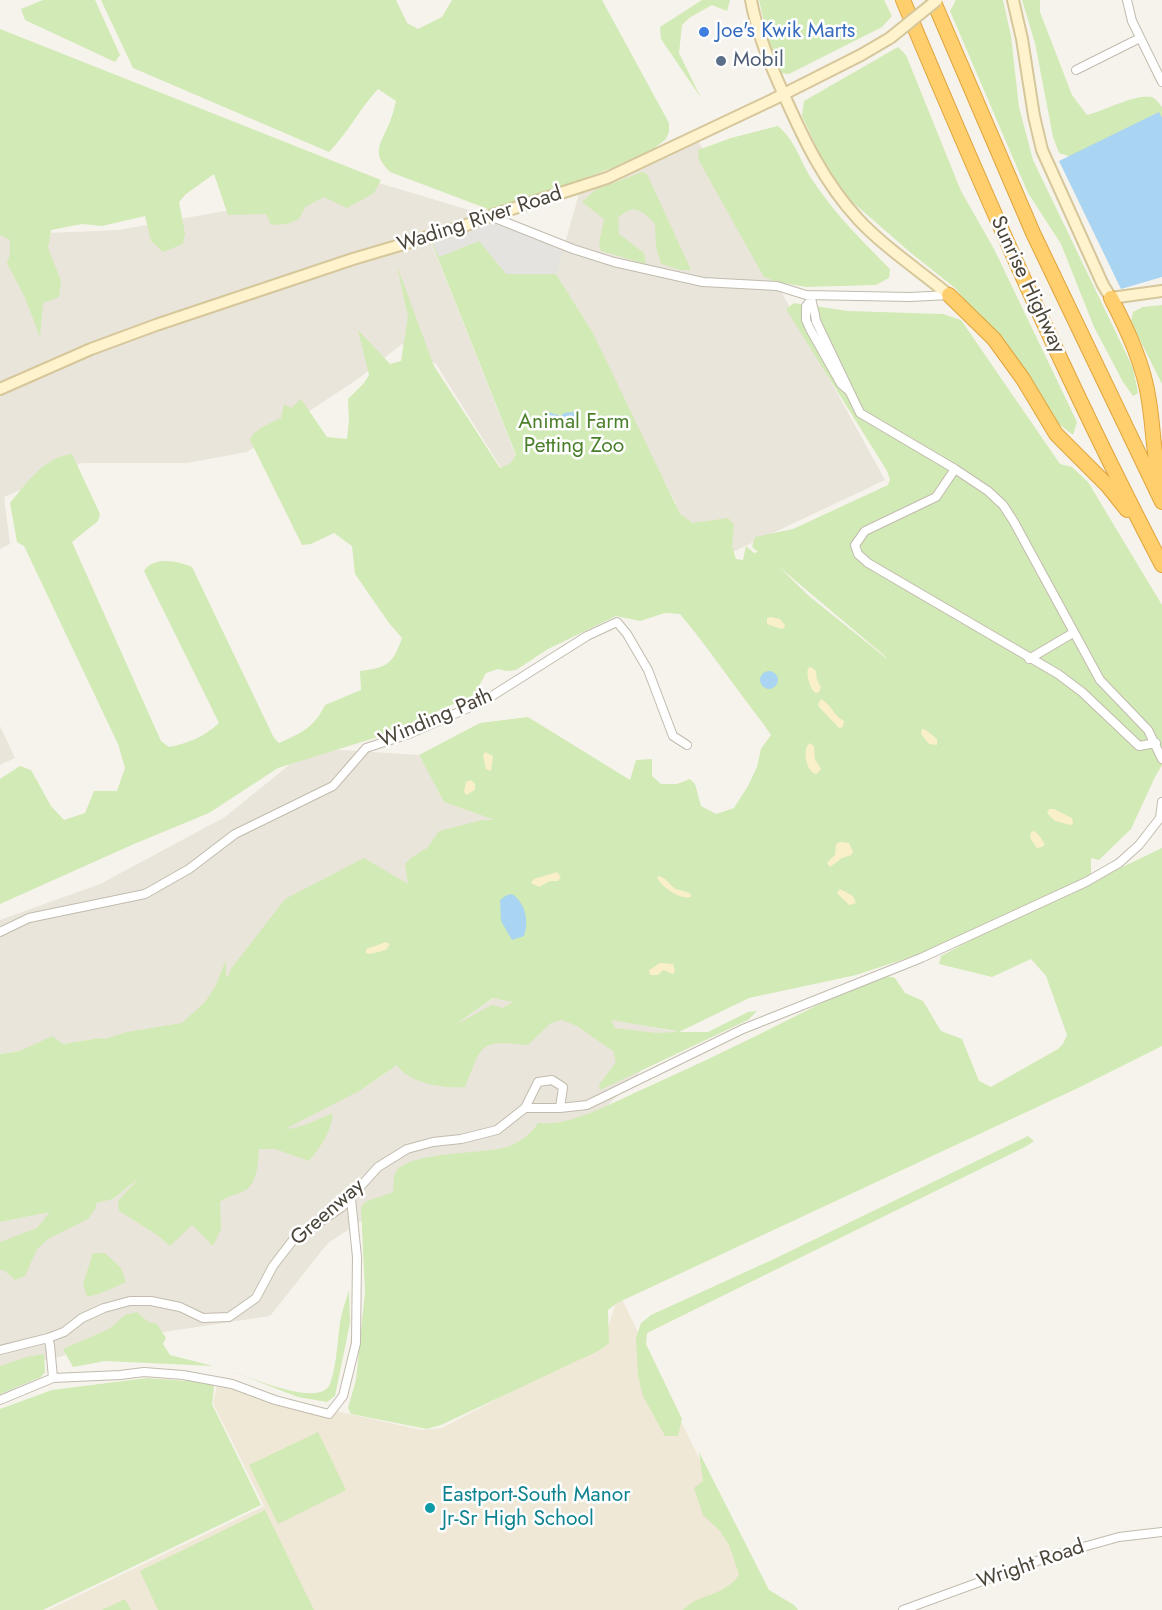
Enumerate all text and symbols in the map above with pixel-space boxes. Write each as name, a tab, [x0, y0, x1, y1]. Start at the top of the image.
place label: Joe's Kwik Marts	[716, 19, 855, 45]
marker: Joe's Kwik Marts	[697, 25, 711, 39]
place label: Mobil	[733, 48, 784, 74]
marker: Mobil	[714, 54, 728, 68]
street label: Wading River Road	[395, 182, 565, 258]
street label: Sunrise Highway	[984, 212, 1070, 358]
park label: Animal Farm Petting Zoo	[518, 410, 630, 460]
street label: Winding Path	[375, 684, 497, 754]
street label: Greenway	[286, 1174, 370, 1252]
place label: Eastport-South Manor Jr-Sr High School	[442, 1483, 630, 1533]
marker: Eastport-South Manor Jr-Sr High School	[423, 1501, 437, 1515]
street label: Wright Road	[974, 1535, 1088, 1595]

